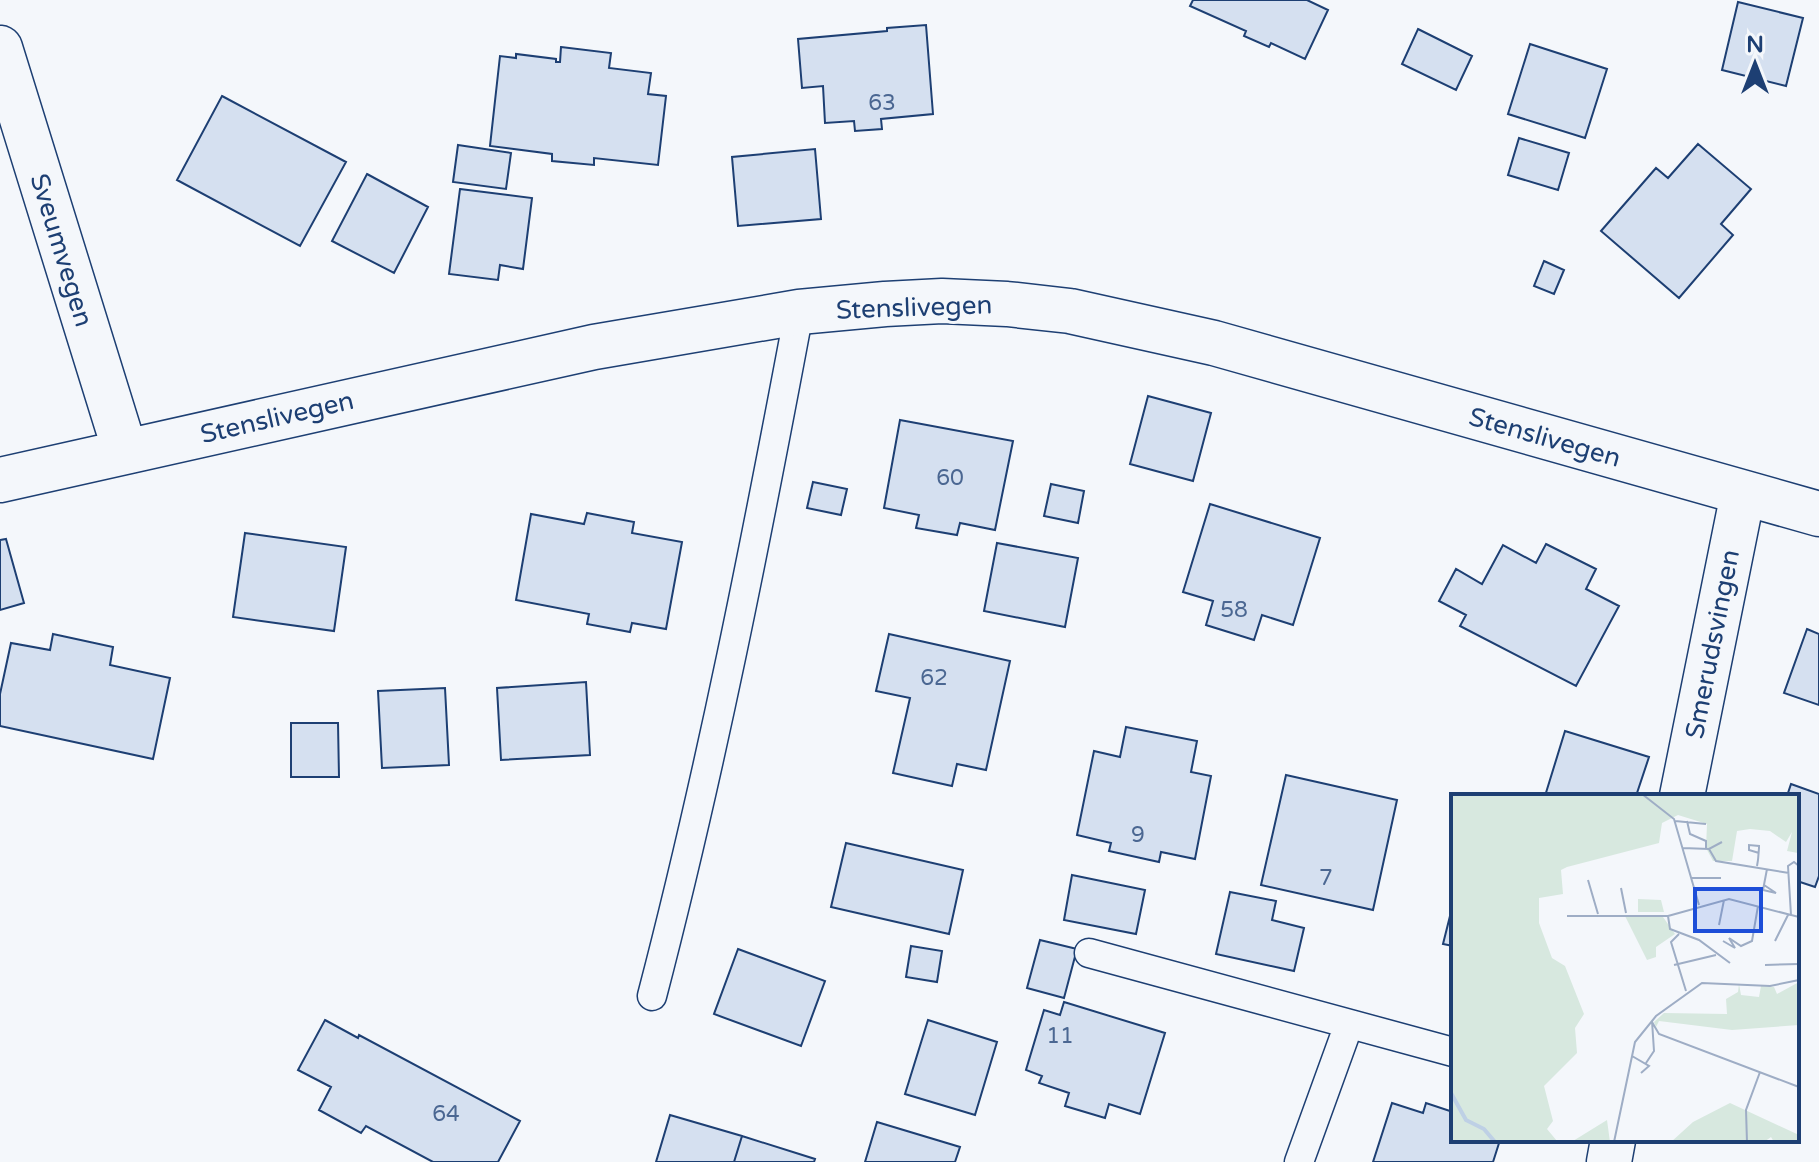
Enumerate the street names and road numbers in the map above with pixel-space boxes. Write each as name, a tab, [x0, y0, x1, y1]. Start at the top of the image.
street label: Sveumvegen	[24, 170, 99, 330]
street label: Stenslivegen	[835, 289, 993, 326]
street label: Stenslivegen	[197, 385, 357, 450]
street label: Stenslivegen	[1465, 401, 1624, 474]
street label: Smerudsvingen	[1679, 547, 1746, 741]

